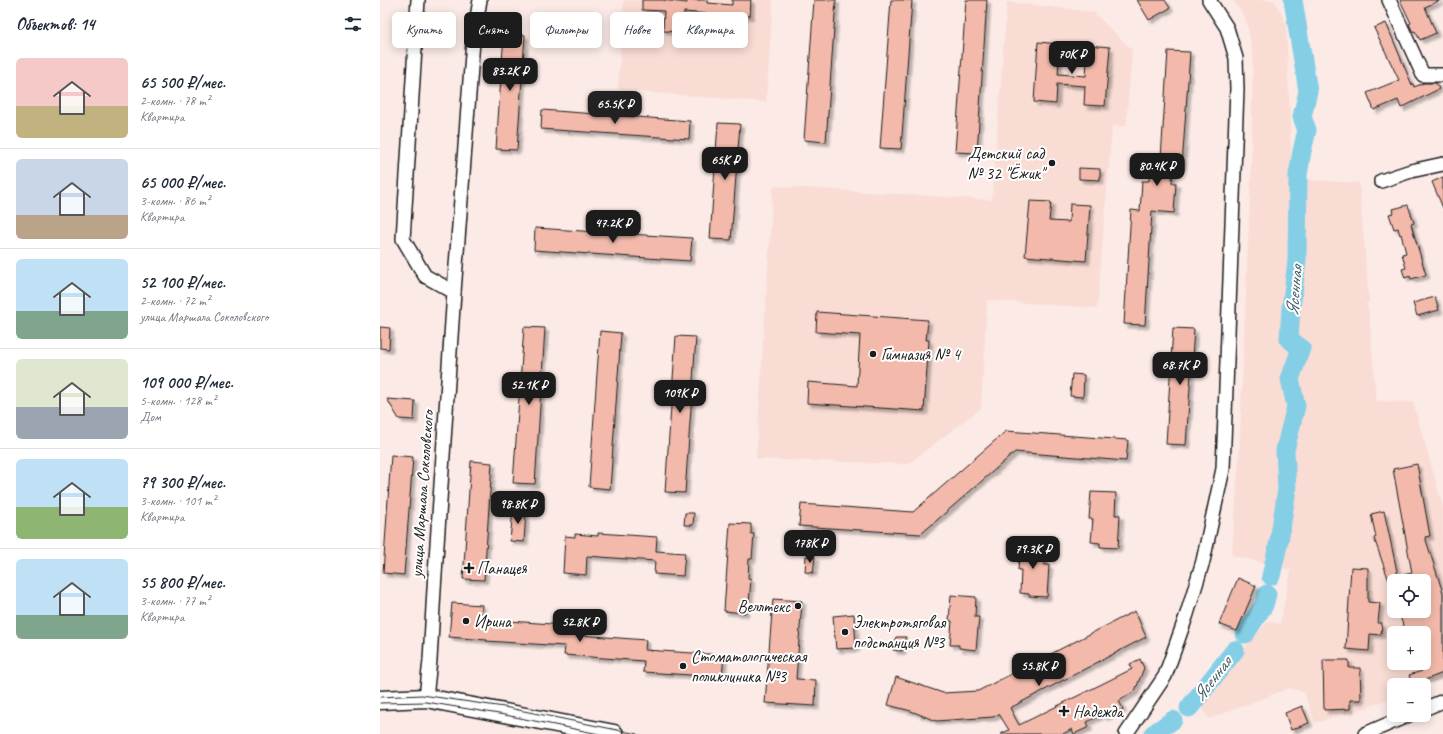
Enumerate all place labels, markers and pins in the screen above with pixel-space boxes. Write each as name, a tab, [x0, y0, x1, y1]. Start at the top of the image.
pin: 70K ₽	[1044, 41, 1100, 75]
pin: 83.2K ₽	[473, 58, 547, 92]
pin: 65.5K ₽	[578, 91, 652, 125]
place label: Детский сад № 32 "Ёжик"	[967, 143, 1048, 184]
pin: 65K ₽	[697, 147, 753, 181]
pin: 80.4K ₽	[1120, 153, 1194, 187]
marker: Детский сад № 32 "Ёжик"	[1047, 158, 1057, 168]
pin: 47.2K ₽	[576, 210, 650, 244]
place label: Гимназия № 4	[881, 344, 962, 365]
marker: Гимназия № 4	[868, 349, 878, 359]
pin: 68.7K ₽	[1143, 352, 1217, 386]
pin: 52.1K ₽	[492, 372, 566, 406]
pin: 109K ₽	[647, 380, 713, 414]
pin: 98.8K ₽	[481, 491, 555, 525]
pin: 178K ₽	[777, 530, 843, 564]
pin: 79.3K ₽	[996, 536, 1070, 570]
place label: Панацея	[477, 558, 528, 579]
marker: Панацея	[464, 563, 474, 573]
place label: Веллтекс	[738, 596, 791, 617]
marker: Веллтекс	[793, 601, 803, 611]
pin: 52.8K ₽	[543, 609, 617, 643]
place label: Ирина	[474, 611, 512, 632]
place label: Электротяговая подстанция №3	[853, 612, 947, 653]
marker: Ирина	[461, 616, 471, 626]
marker: Электротяговая подстанция №3	[840, 627, 850, 637]
place label: Стоматологическая поликлиника №3	[691, 646, 808, 687]
pin: 55.8K ₽	[1002, 653, 1076, 687]
marker: Стоматологическая поликлиника №3	[678, 661, 688, 671]
place label: Надежда	[1073, 701, 1125, 722]
marker: Надежда	[1058, 705, 1070, 717]

